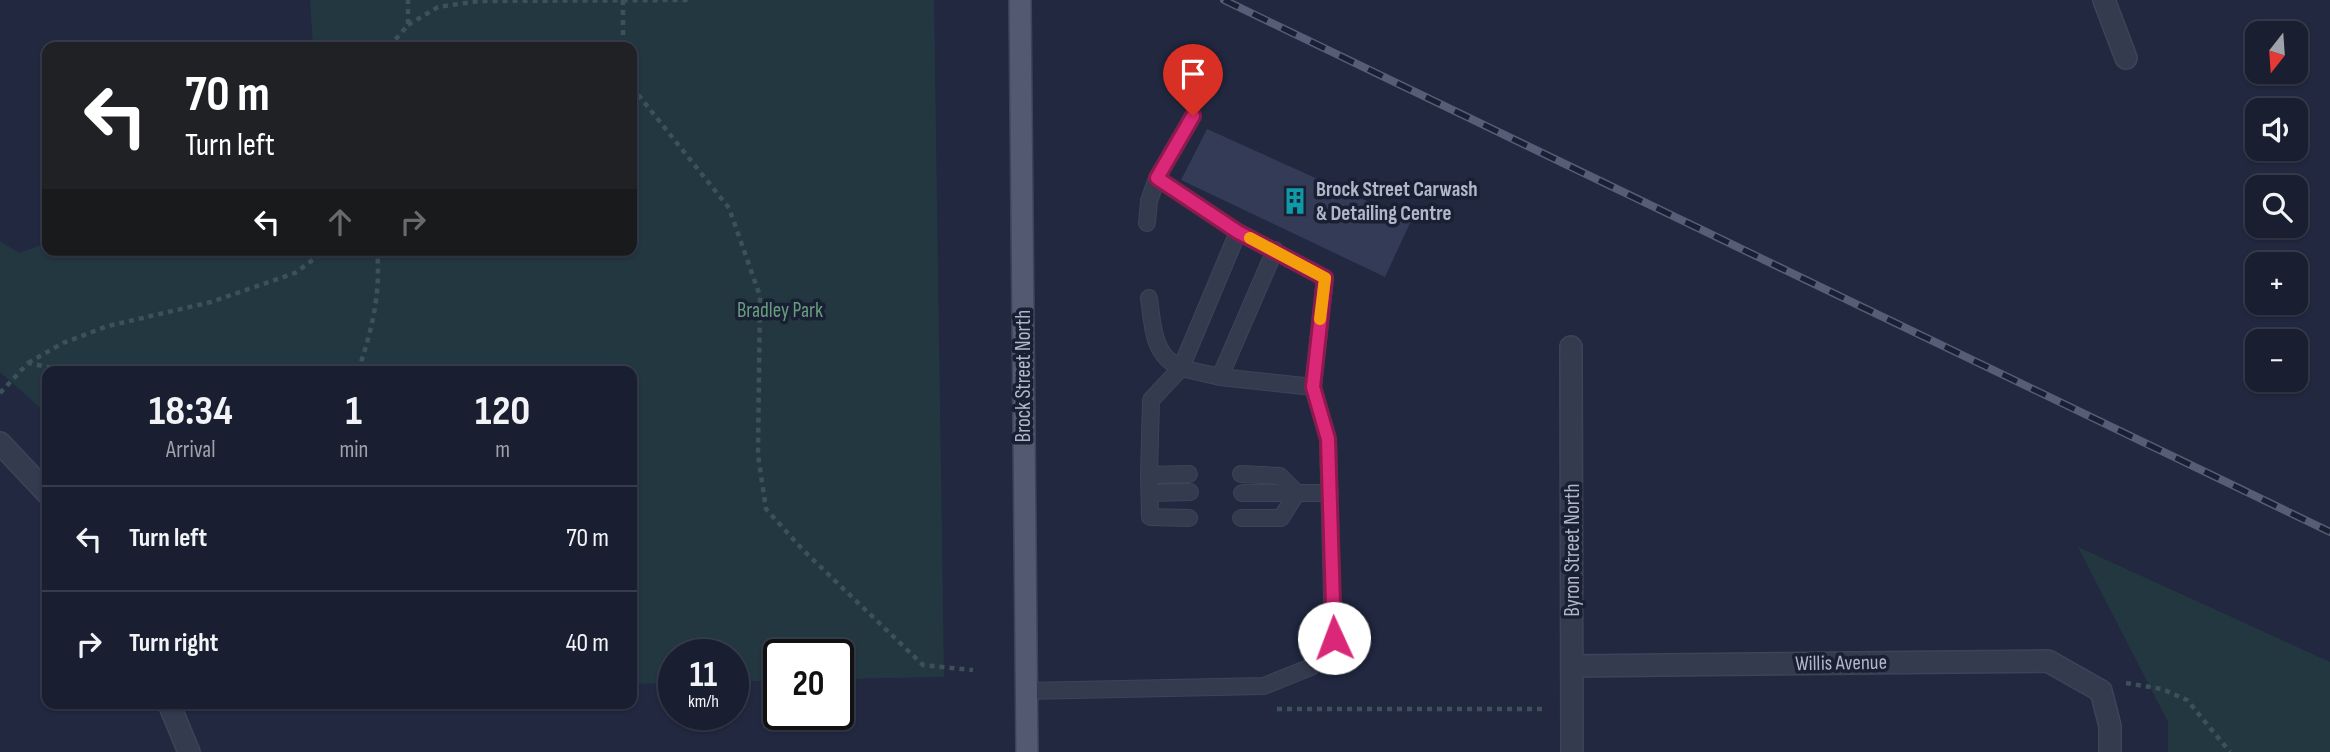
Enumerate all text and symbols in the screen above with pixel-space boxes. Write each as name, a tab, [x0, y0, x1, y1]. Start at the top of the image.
north arrow	[2245, 21, 2308, 84]
map controls	[2245, 21, 2308, 392]
pin	[1163, 44, 1223, 116]
icon: arrive	[1174, 55, 1212, 93]
text: 70 m	[185, 66, 270, 125]
icon: left	[70, 70, 161, 161]
button: sound	[2245, 98, 2308, 161]
text: Turn left	[185, 126, 275, 165]
button: search	[2245, 175, 2308, 238]
place label: Brock Street Carwash & Detailing Centre	[1316, 177, 1478, 226]
building icon: Brock Street Carwash & Detailing Centre	[1280, 186, 1310, 216]
icon: left	[248, 203, 286, 241]
icon: ahead	[321, 203, 359, 241]
icon: right	[394, 203, 432, 241]
button: +	[2245, 252, 2308, 315]
park label: Bradley Park	[737, 298, 823, 323]
street label: Brock Street North	[1011, 310, 1036, 442]
button: −	[2245, 329, 2308, 392]
text: 18:34	[149, 386, 233, 437]
text: 1	[346, 386, 362, 437]
text: 120	[475, 386, 530, 437]
text: Arrival	[166, 436, 215, 464]
text: min	[339, 436, 368, 464]
text: m	[495, 436, 510, 464]
street label: Byron Street North	[1560, 484, 1585, 616]
icon: left	[70, 520, 108, 558]
text: Turn left	[129, 523, 207, 554]
text: 70 m	[566, 523, 609, 554]
position arrow	[1297, 601, 1371, 675]
icon: right	[70, 625, 108, 663]
text: Turn right	[129, 628, 218, 659]
text: 40 m	[566, 628, 609, 659]
speed limit sign: 20	[763, 639, 854, 730]
street label: Willis Avenue	[1795, 650, 1887, 676]
text: 11	[690, 654, 717, 697]
text: km/h	[688, 691, 719, 712]

